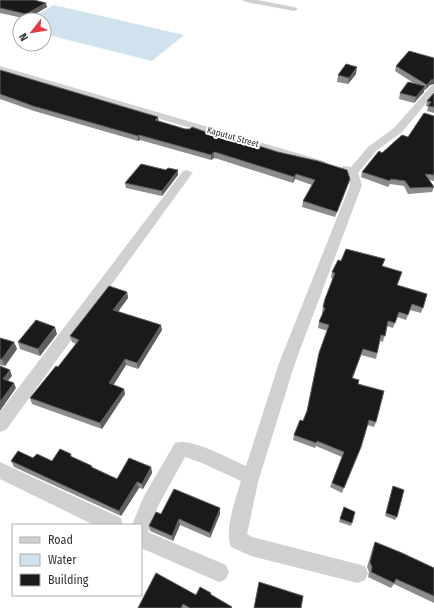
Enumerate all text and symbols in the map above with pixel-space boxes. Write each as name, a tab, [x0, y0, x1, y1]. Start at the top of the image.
north arrow	[12, 12, 52, 52]
text: N	[17, 31, 31, 43]
street label: Kaputut Street	[206, 125, 260, 149]
legend	[12, 524, 142, 596]
text: Road	[48, 533, 73, 547]
text: Water	[48, 553, 77, 567]
text: Building	[48, 573, 89, 587]

